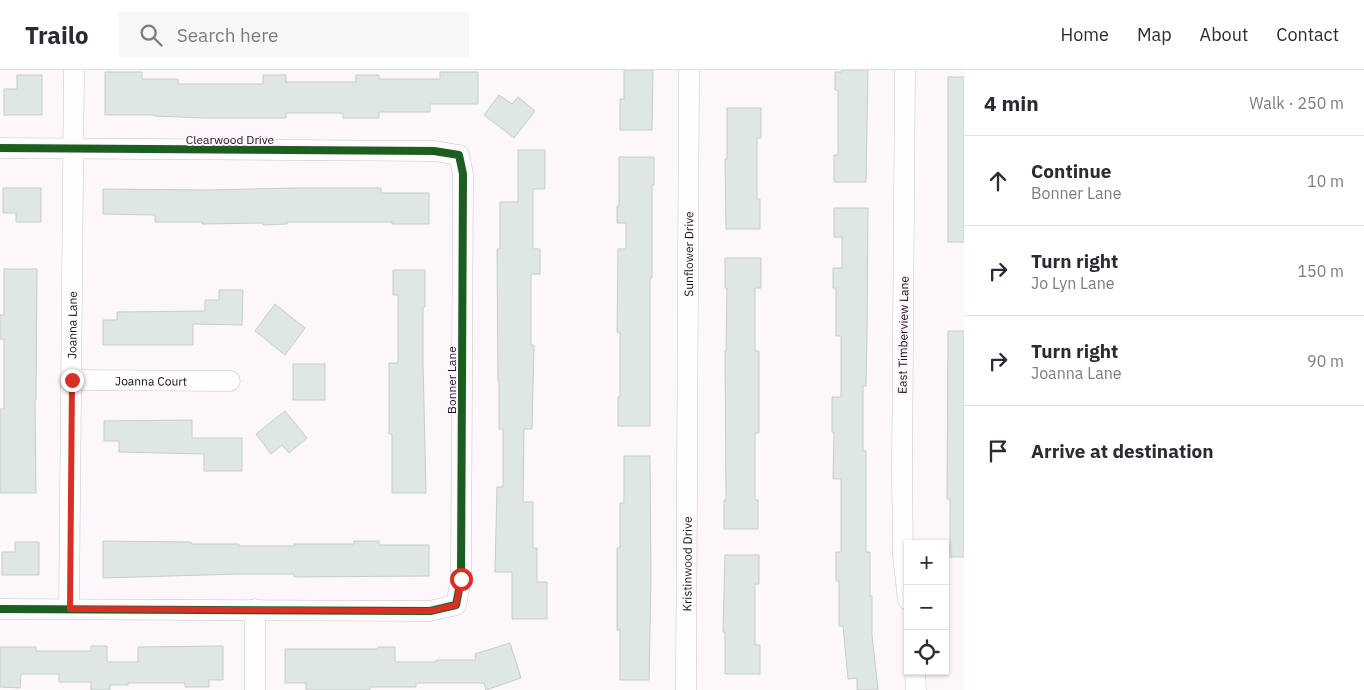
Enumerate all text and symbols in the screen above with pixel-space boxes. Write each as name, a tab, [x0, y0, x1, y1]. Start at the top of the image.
search box	[119, 12, 469, 57]
text: Trailo	[25, 19, 89, 51]
icon: search	[137, 21, 165, 49]
text: Search here	[177, 23, 278, 47]
text: Home	[1061, 23, 1109, 46]
text: Map	[1137, 23, 1172, 46]
text: About	[1200, 23, 1248, 46]
text: Contact	[1276, 23, 1339, 46]
text: 4 min	[984, 89, 1039, 117]
text: Walk · 250 m	[1249, 93, 1344, 113]
street label: Clearwood Drive	[186, 132, 275, 147]
text: Continue	[1031, 159, 1111, 183]
icon: ahead	[984, 167, 1012, 195]
text: 10 m	[1307, 171, 1344, 191]
text: Bonner Lane	[1031, 183, 1121, 203]
street label: Sunflower Drive	[680, 211, 696, 297]
text: Turn right	[1031, 249, 1118, 273]
icon: right	[984, 257, 1012, 285]
text: 150 m	[1297, 261, 1344, 281]
text: Jo Lyn Lane	[1031, 273, 1115, 293]
street label: East Timberview Lane	[894, 276, 912, 394]
street label: Joanna Lane	[64, 291, 79, 359]
text: Turn right	[1031, 339, 1118, 363]
street label: Bonner Lane	[444, 346, 459, 414]
icon: right	[984, 347, 1012, 375]
text: 90 m	[1307, 351, 1344, 371]
text: Joanna Lane	[1031, 363, 1122, 383]
route end	[61, 369, 84, 392]
street label: Joanna Court	[115, 373, 187, 388]
icon: arrive	[984, 437, 1012, 465]
text: Arrive at destination	[1031, 439, 1214, 463]
street label: Kristinwood Drive	[679, 516, 694, 612]
map controls	[904, 540, 949, 675]
button: +	[904, 540, 949, 585]
route start	[450, 568, 473, 591]
button: −	[904, 585, 949, 630]
button: locate	[904, 630, 949, 675]

